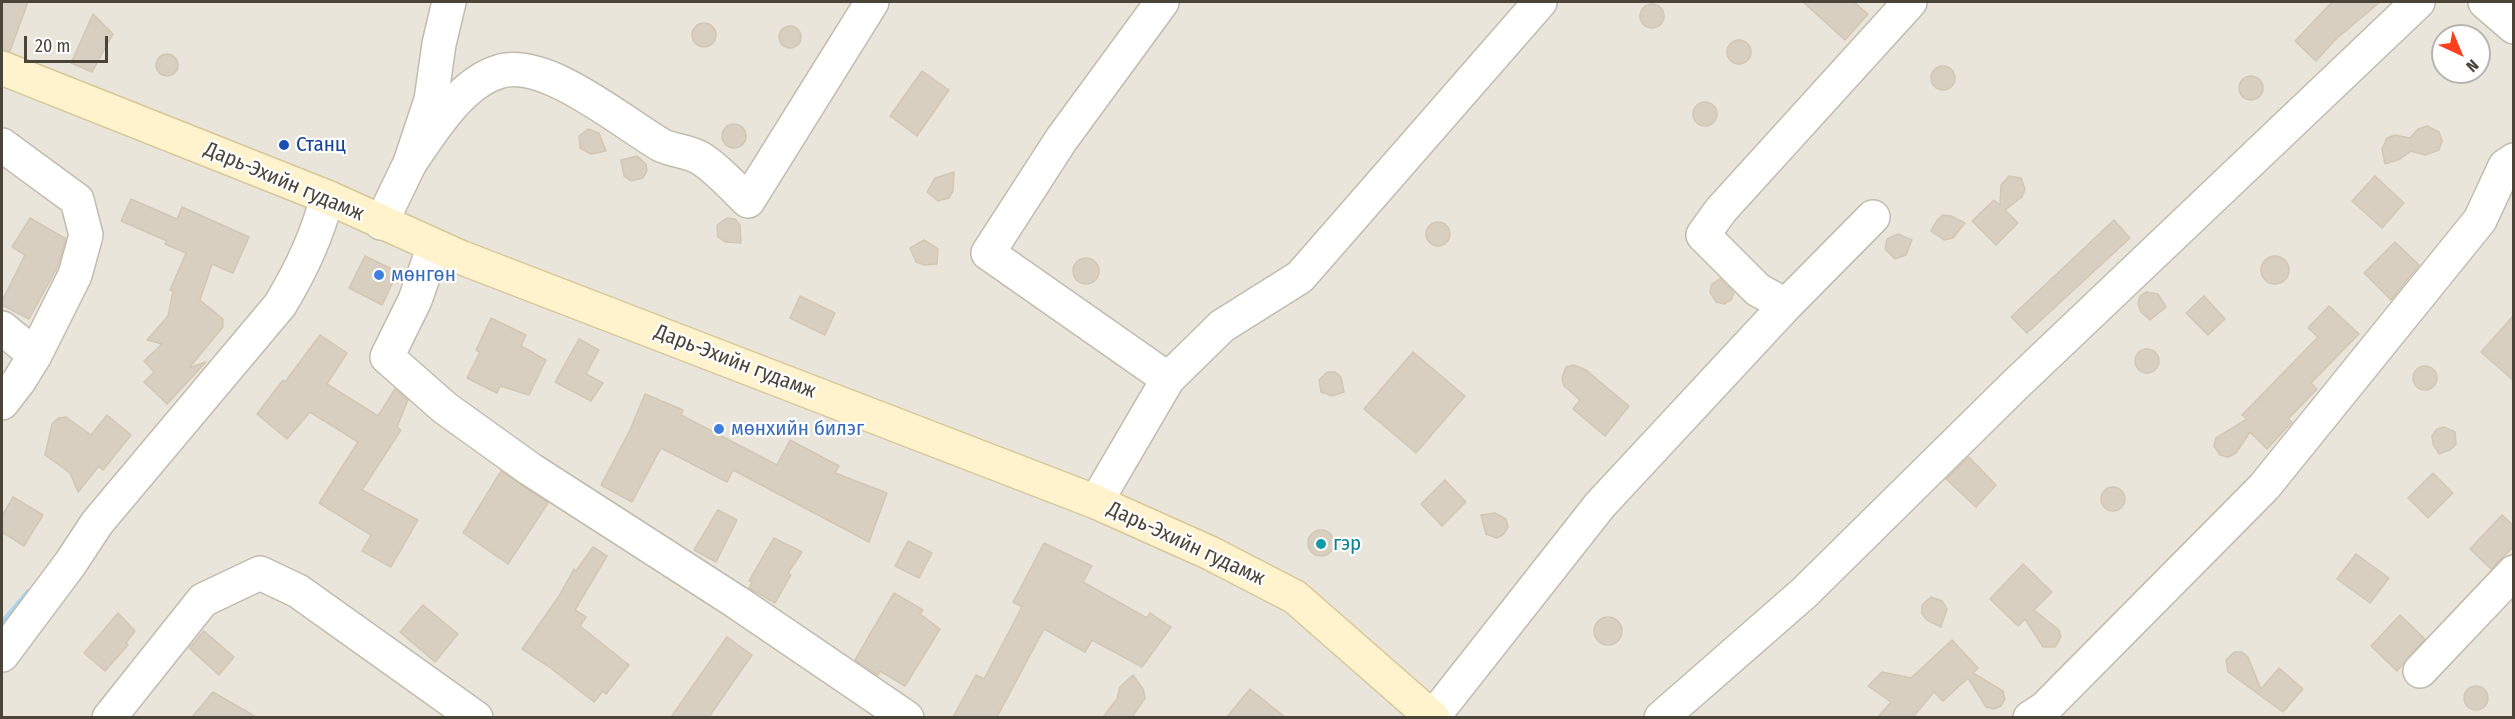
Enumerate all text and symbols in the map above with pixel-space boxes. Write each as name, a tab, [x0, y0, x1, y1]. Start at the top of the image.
scale bar	[27, 24, 111, 62]
north arrow	[2431, 24, 2491, 84]
text: 20 m	[35, 35, 70, 57]
text: N	[2462, 56, 2483, 76]
place label: Станц	[296, 132, 346, 158]
street label: Дарь-Эхийн гудамж	[200, 137, 368, 227]
marker: Станц	[277, 138, 291, 152]
place label: мөнгөн	[391, 262, 456, 288]
marker: мөнгөн	[372, 268, 386, 282]
street label: Дарь-Эхийн гудамж	[651, 320, 819, 404]
place label: мөнхийн билэг	[731, 416, 864, 442]
marker: мөнхийн билэг	[712, 422, 726, 436]
street label: Дарь-Эхийн гудамж	[1103, 496, 1269, 592]
place label: гэр	[1333, 531, 1361, 557]
marker: гэр	[1314, 537, 1328, 551]

